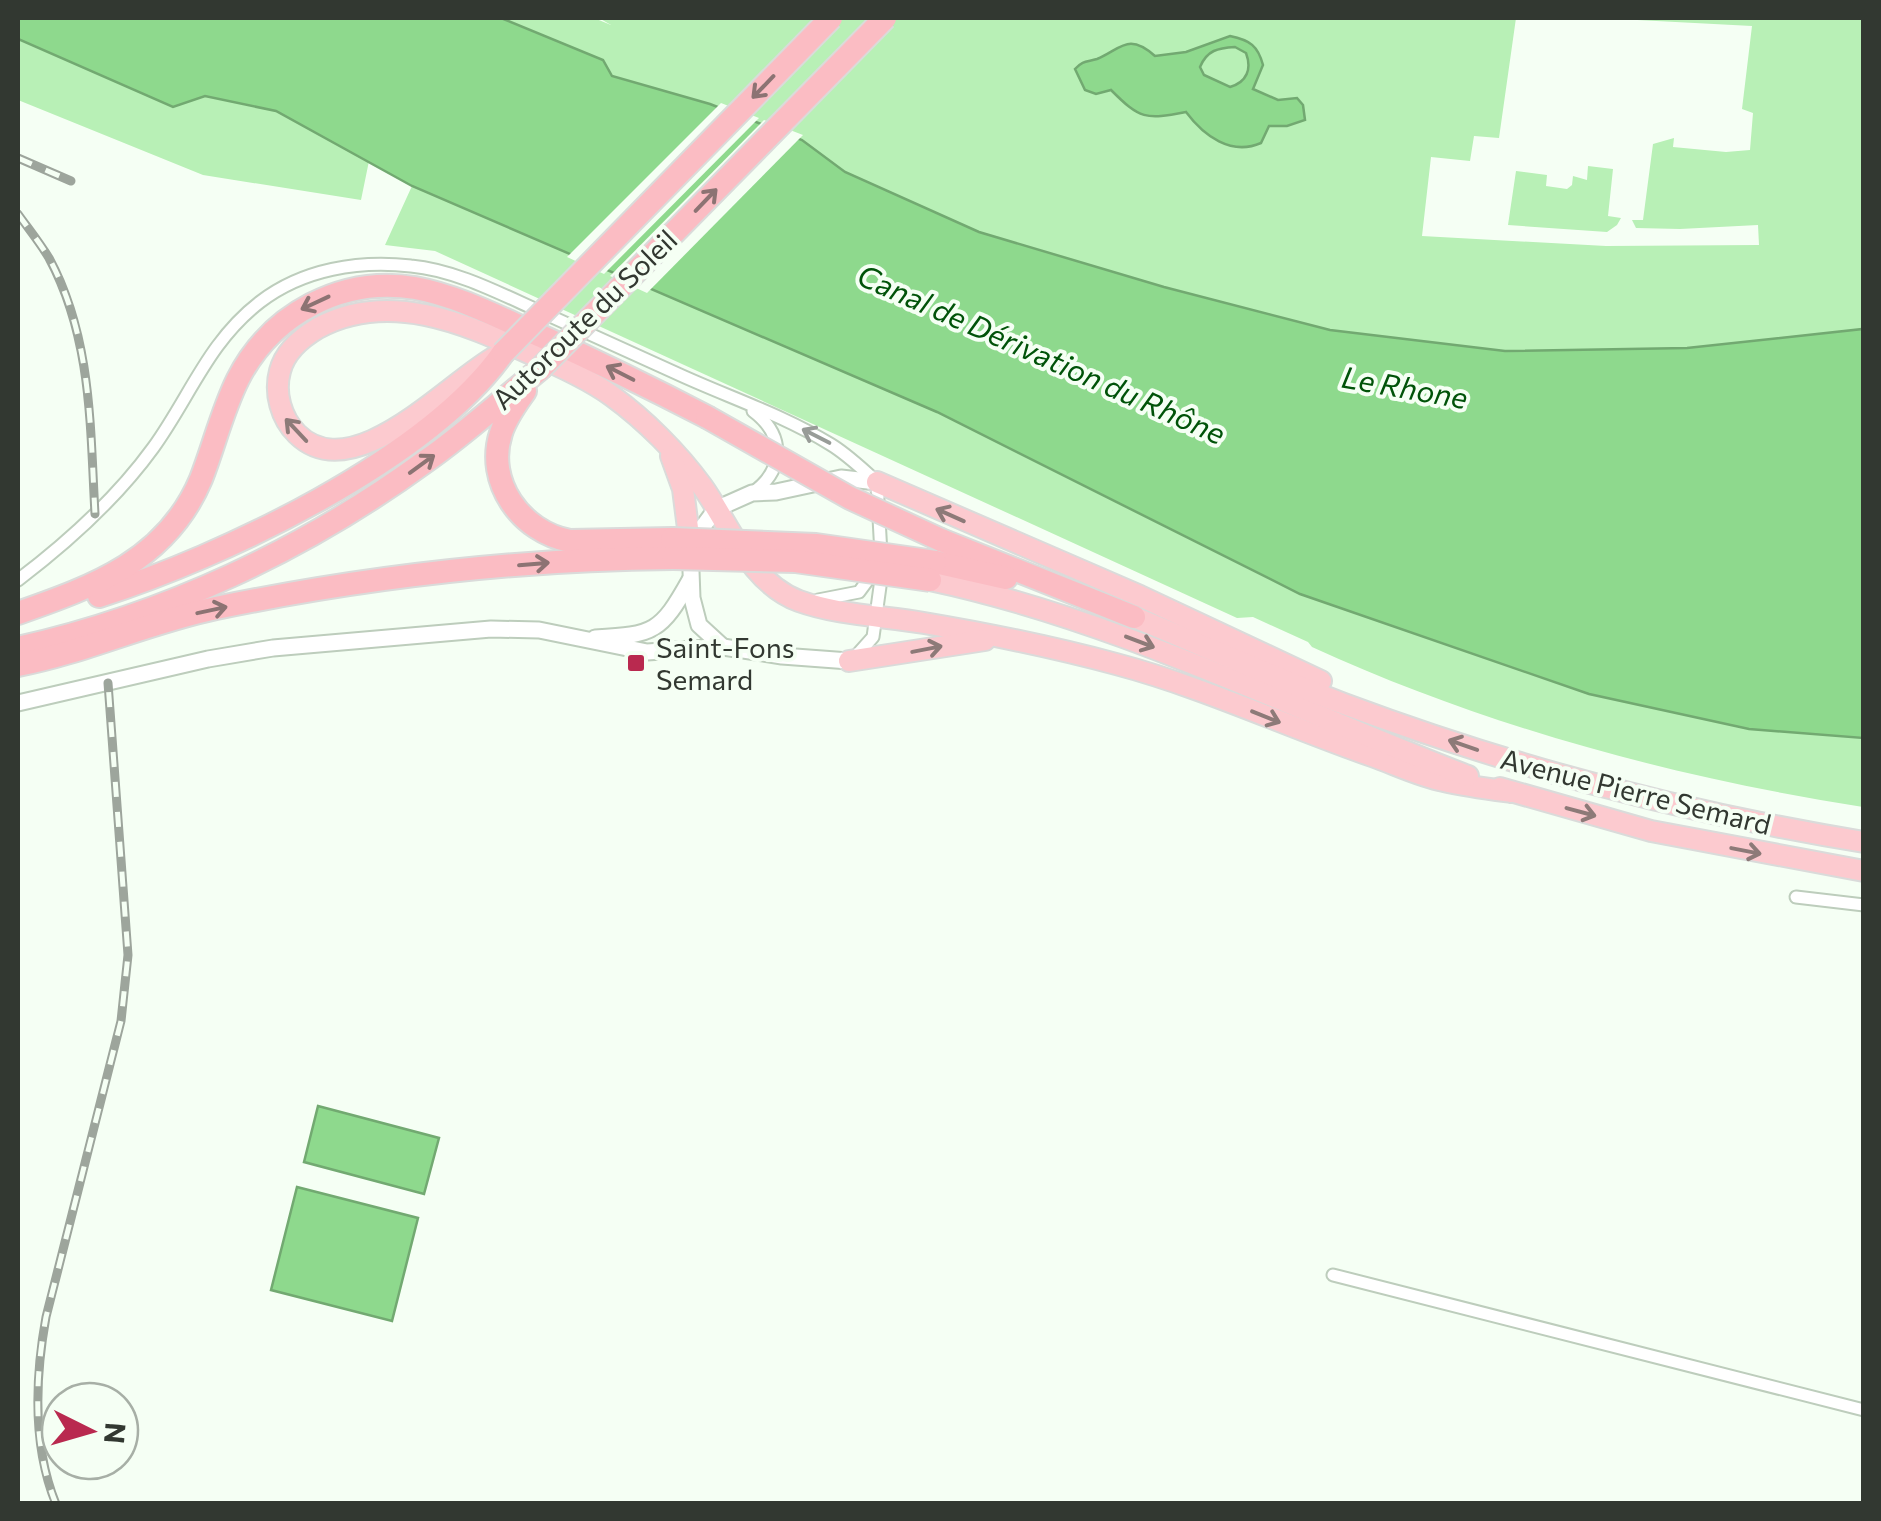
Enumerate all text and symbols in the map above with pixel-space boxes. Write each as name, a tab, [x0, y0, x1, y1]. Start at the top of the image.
one-way arrow	[751, 75, 775, 99]
one-way arrow	[694, 188, 718, 212]
street label: Autoroute du Soleil	[485, 222, 683, 416]
water label: Canal de Dérivation du Rhône	[852, 255, 1232, 451]
one-way arrow	[301, 295, 331, 314]
water label: Le Rhone	[1339, 357, 1471, 415]
one-way arrow	[606, 363, 636, 382]
one-way arrow	[285, 417, 309, 443]
one-way arrow	[801, 426, 831, 445]
one-way arrow	[408, 454, 435, 475]
one-way arrow	[936, 505, 966, 524]
one-way arrow	[517, 554, 549, 573]
one-way arrow	[195, 599, 227, 618]
place label: Saint-Fons Semard	[656, 630, 795, 696]
one-way arrow	[1124, 635, 1155, 653]
one-way arrow	[910, 639, 942, 658]
marker: Saint-Fons Semard	[625, 652, 647, 674]
one-way arrow	[1250, 709, 1280, 727]
one-way arrow	[1448, 734, 1480, 752]
street label: Avenue Pierre Semard	[1497, 741, 1775, 841]
one-way arrow	[1565, 804, 1596, 823]
one-way arrow	[1729, 842, 1762, 861]
north arrow	[40, 1381, 140, 1481]
text: N	[98, 1421, 134, 1445]

